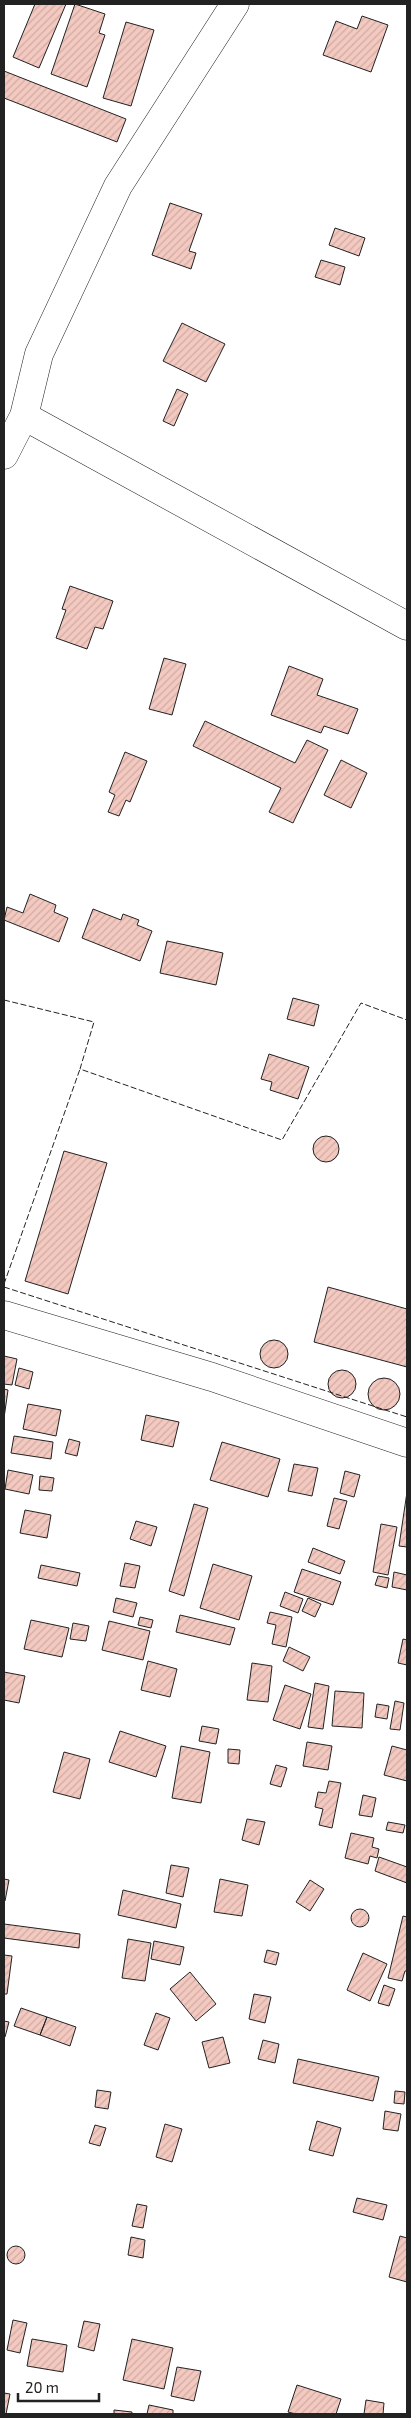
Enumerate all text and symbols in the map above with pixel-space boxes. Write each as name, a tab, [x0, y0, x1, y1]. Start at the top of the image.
scale bar	[18, 2370, 99, 2402]
text: 20 m	[25, 2378, 59, 2396]

